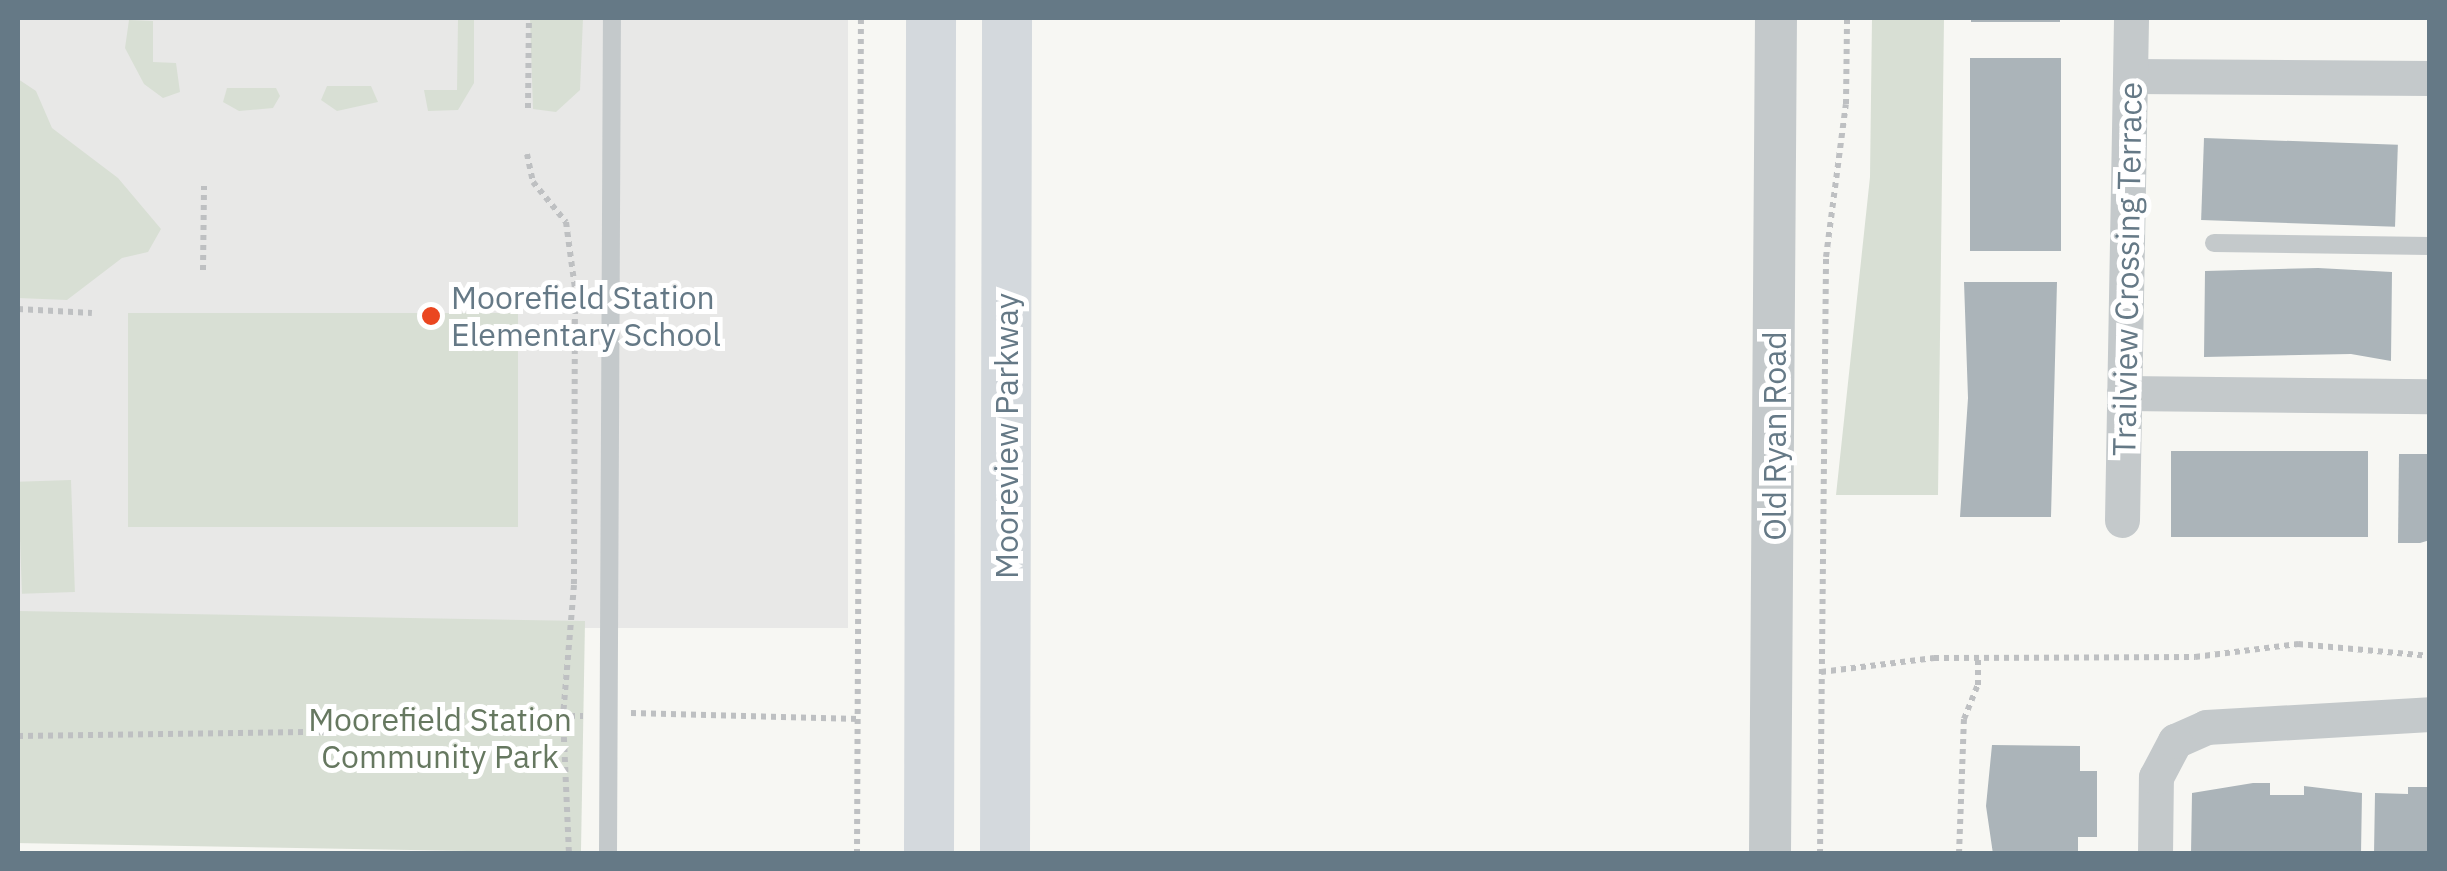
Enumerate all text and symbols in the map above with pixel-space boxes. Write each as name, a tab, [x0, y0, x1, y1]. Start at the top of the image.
street label: Trailview Crossing Terrace	[2105, 82, 2149, 456]
place label: Moorefield Station Elementary School	[451, 279, 721, 354]
street label: Mooreview Parkway	[987, 293, 1025, 579]
marker: Moorefield Station Elementary School	[420, 305, 442, 327]
street label: Old Ryan Road	[1755, 331, 1793, 541]
park label: Moorefield Station Community Park	[308, 701, 572, 776]

